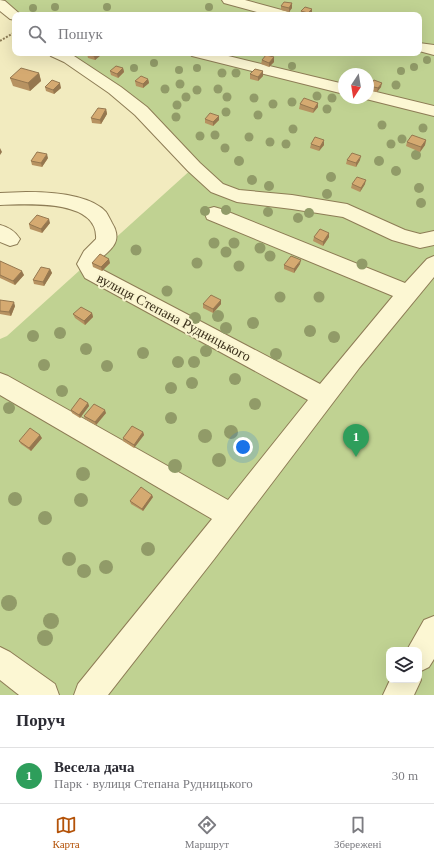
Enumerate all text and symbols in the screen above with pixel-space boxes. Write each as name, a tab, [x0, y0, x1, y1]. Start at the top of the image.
search box	[12, 12, 422, 56]
icon: search	[26, 23, 48, 45]
text: Пошук	[58, 26, 103, 42]
north arrow	[338, 68, 374, 104]
street label: вулиця Степана Рудницького	[94, 270, 253, 364]
pin: 1	[343, 424, 369, 457]
your location	[233, 437, 253, 457]
map controls	[386, 647, 422, 683]
button: layers	[386, 647, 422, 683]
text: Поруч	[16, 711, 65, 730]
text: Весела дача	[54, 759, 134, 775]
text: 1	[26, 768, 32, 783]
text: 30 m	[392, 768, 418, 783]
text: Парк · вулиця Степана Рудницького	[54, 776, 253, 791]
tab: Карта	[52, 814, 80, 850]
tab: Маршрут	[185, 814, 229, 850]
tab: Збережені	[334, 814, 382, 850]

